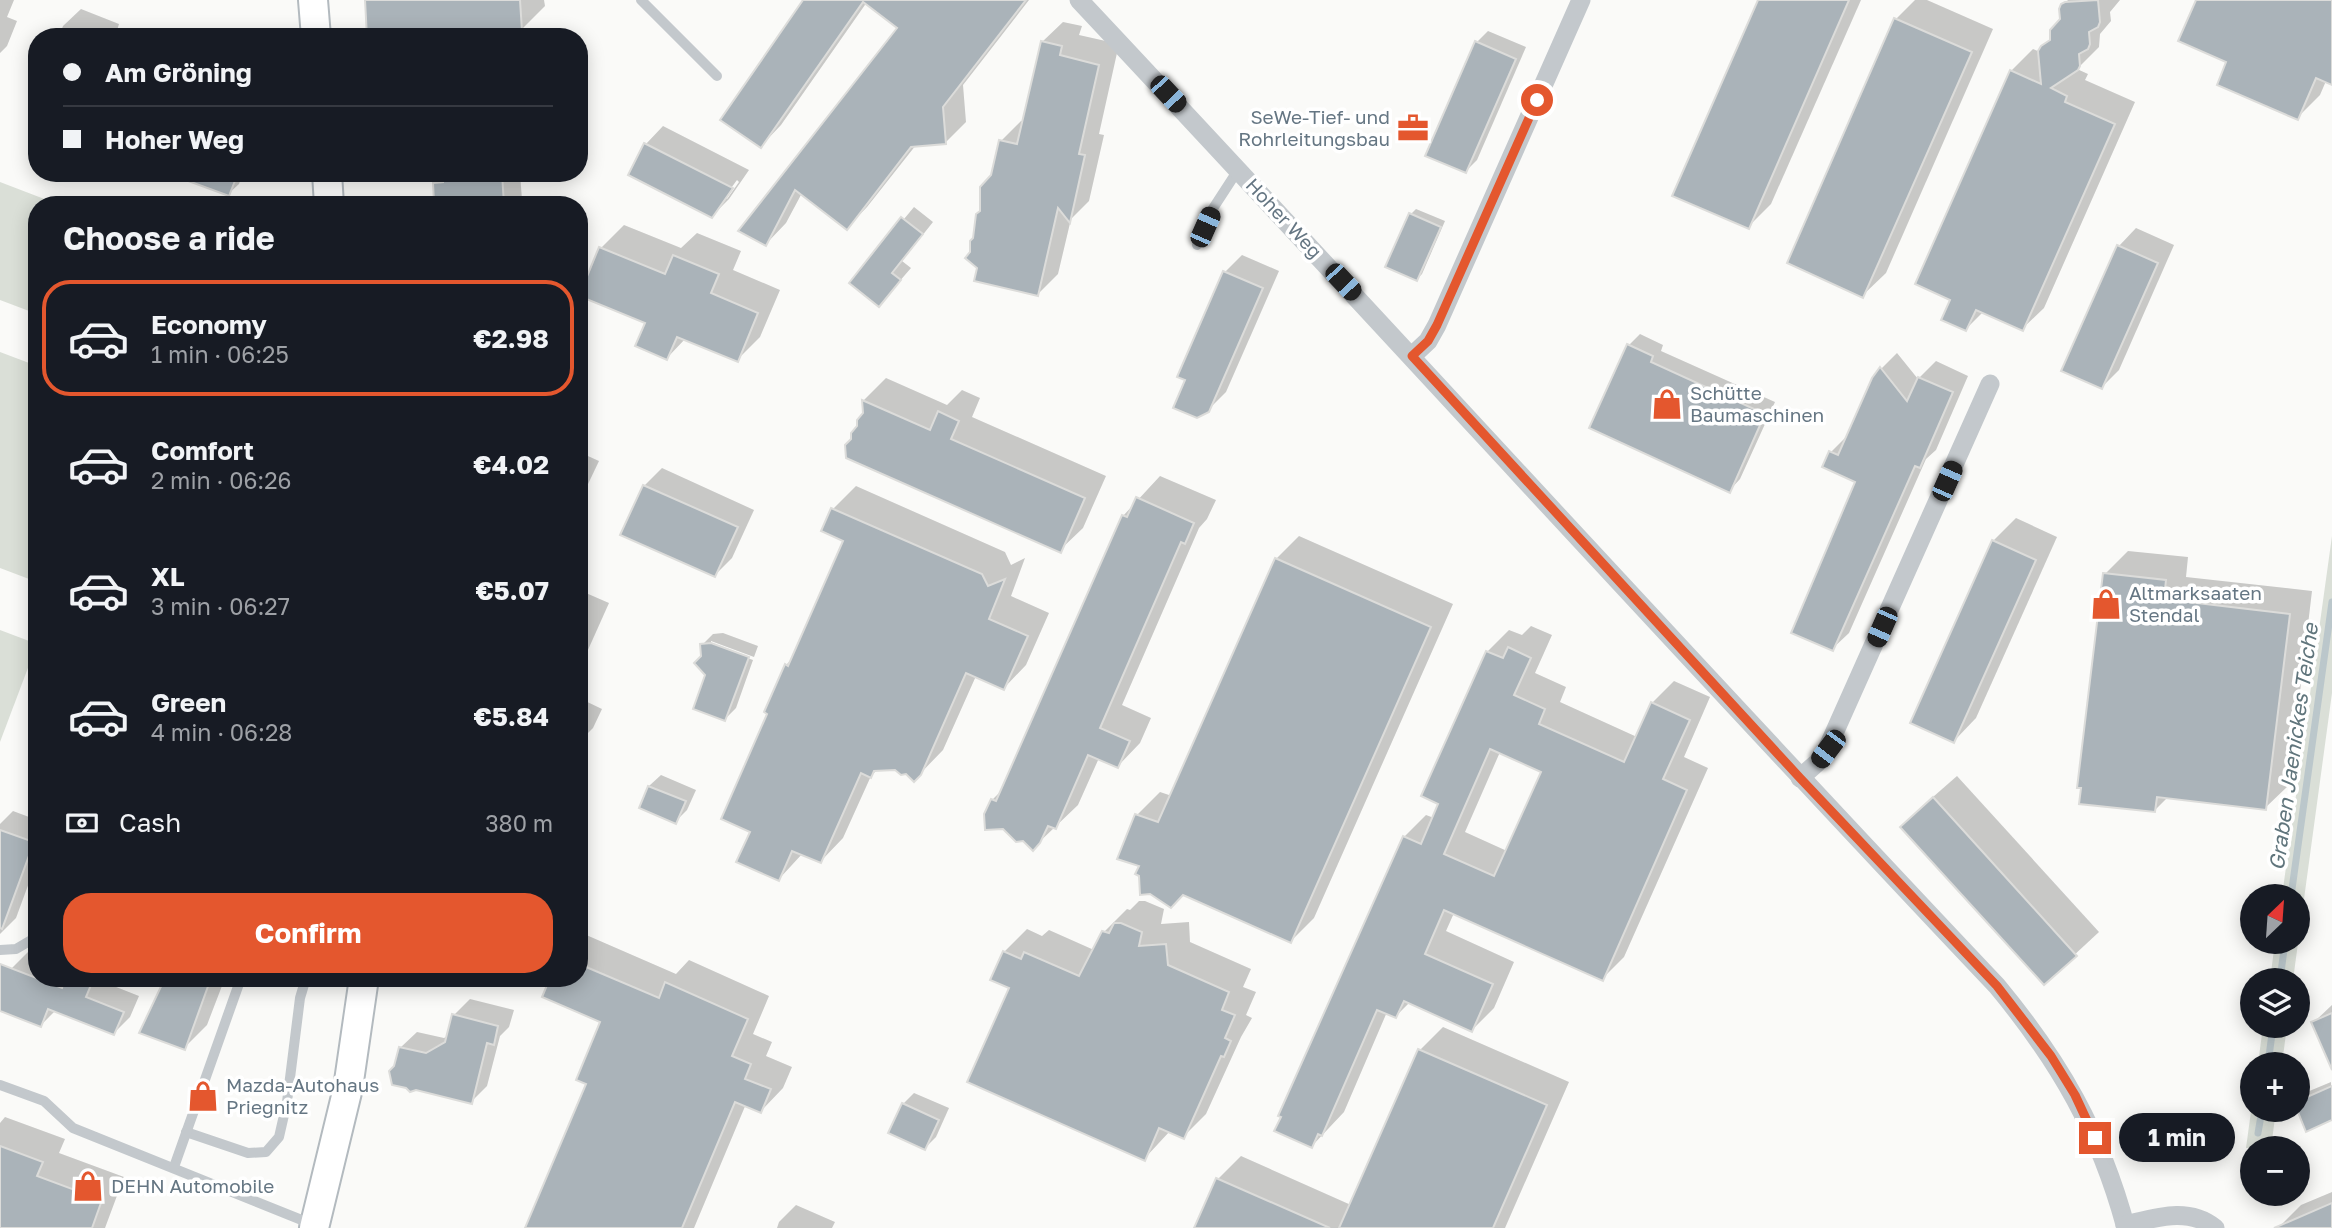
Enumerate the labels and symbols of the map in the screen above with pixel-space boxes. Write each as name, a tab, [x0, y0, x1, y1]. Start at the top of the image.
car	[1146, 71, 1191, 117]
route start	[1521, 84, 1553, 116]
place label: SeWe-Tief- und Rohrleitungsbau	[1238, 105, 1390, 150]
office icon: SeWe-Tief- und Rohrleitungsbau	[1396, 111, 1430, 145]
street label: Hoher Weg	[1242, 173, 1327, 262]
car	[1187, 204, 1224, 250]
car	[1321, 259, 1366, 305]
place label: Schütte Baumaschinen	[1690, 381, 1824, 426]
shop icon: Schütte Baumaschinen	[1650, 387, 1684, 421]
car	[1929, 458, 1966, 504]
place label: Altmarksaaten Stendal	[2129, 581, 2262, 626]
shop icon: Altmarksaaten Stendal	[2089, 587, 2123, 621]
car	[1864, 604, 1901, 650]
water label: Graben Jaenickes Teiche	[2263, 620, 2323, 872]
car	[1807, 726, 1850, 772]
north arrow	[2240, 884, 2310, 954]
place label: Mazda-Autohaus Priegnitz	[226, 1073, 379, 1118]
shop icon: Mazda-Autohaus Priegnitz	[186, 1079, 220, 1113]
callout: 1 min	[2120, 1114, 2235, 1162]
route end	[2079, 1122, 2111, 1154]
shop icon: DEHN Automobile	[71, 1169, 105, 1203]
place label: DEHN Automobile	[111, 1174, 274, 1197]

